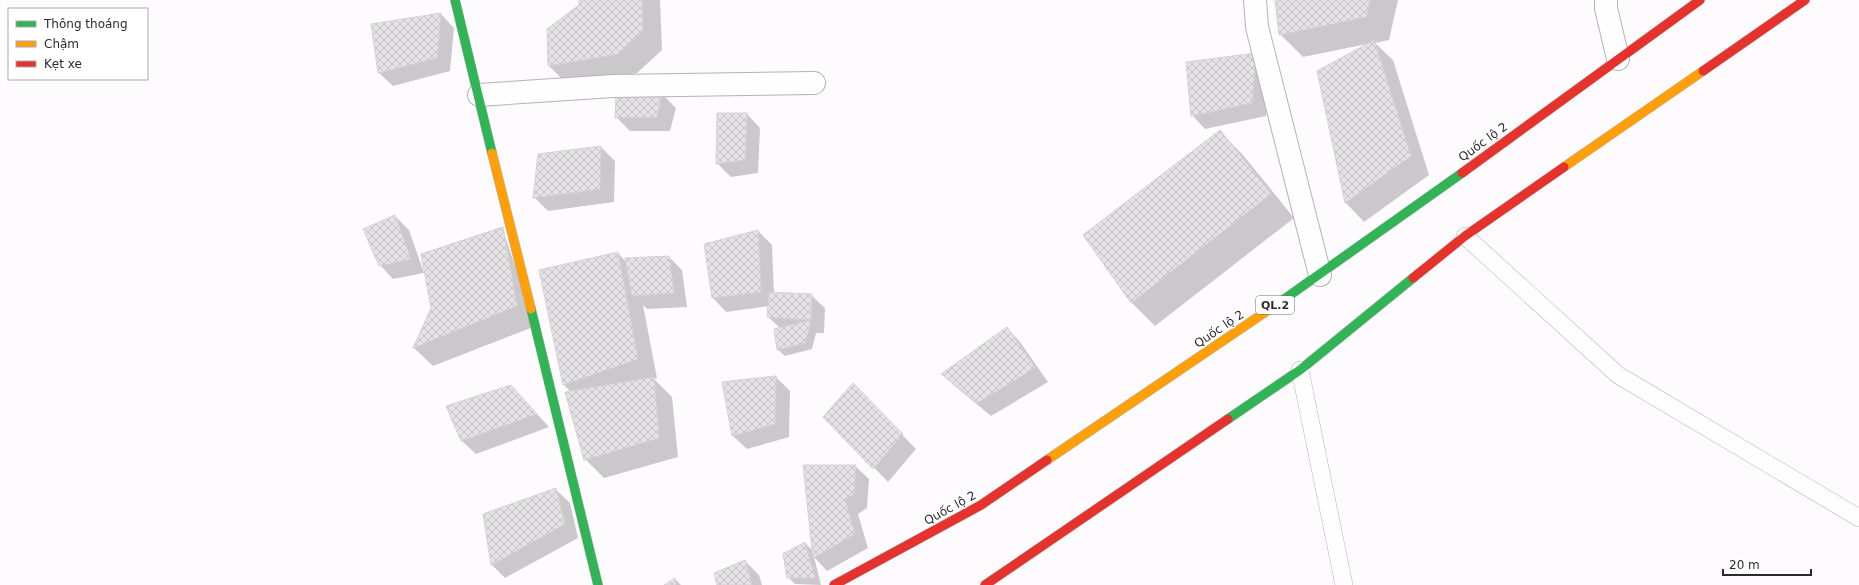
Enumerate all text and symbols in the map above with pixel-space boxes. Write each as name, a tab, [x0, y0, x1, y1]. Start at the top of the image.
legend	[8, 8, 148, 80]
text: Thông thoáng	[43, 17, 128, 31]
text: Chậm	[44, 37, 79, 51]
text: Kẹt xe	[44, 57, 82, 71]
street label: Quốc lộ 2	[1456, 120, 1510, 164]
road number: QL.2	[1256, 296, 1294, 314]
street label: Quốc lộ 2	[1191, 307, 1247, 351]
street label: Quốc lộ 2	[922, 488, 978, 528]
scale bar	[1723, 551, 1811, 577]
text: 20 m	[1729, 558, 1760, 572]

